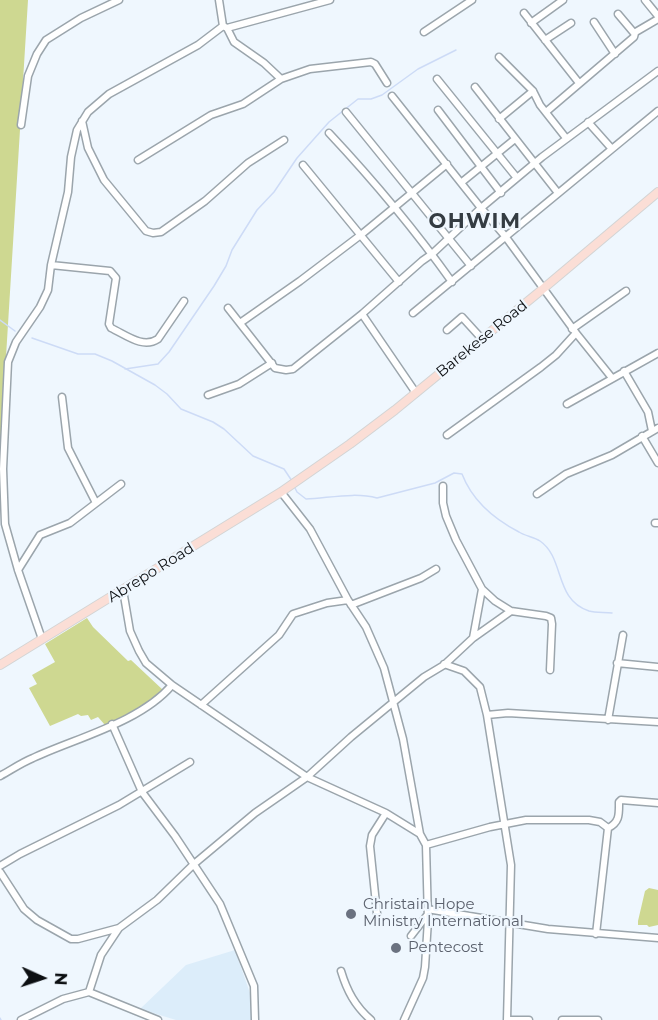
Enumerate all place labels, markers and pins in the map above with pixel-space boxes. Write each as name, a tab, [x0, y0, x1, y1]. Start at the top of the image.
place label: Christain Hope Ministry International	[363, 896, 524, 931]
marker: Christain Hope Ministry International	[344, 907, 358, 921]
place label: Pentecost	[408, 939, 484, 957]
marker: Pentecost	[389, 941, 403, 955]

